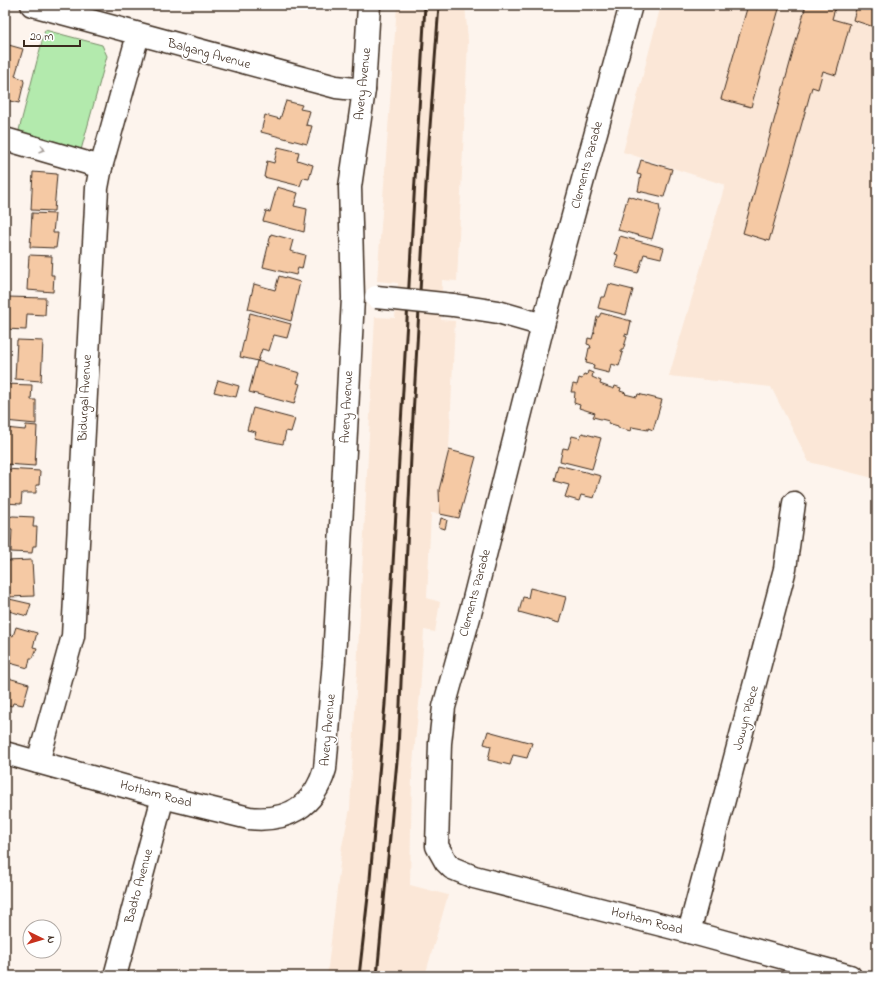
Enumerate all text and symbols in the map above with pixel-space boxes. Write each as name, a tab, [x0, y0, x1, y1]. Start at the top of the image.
scale bar	[24, 22, 80, 48]
text: 20 m	[30, 28, 53, 46]
street label: Balgang Avenue	[164, 34, 253, 75]
street label: Avery Avenue	[350, 47, 377, 121]
street label: Clements Parade	[566, 119, 608, 211]
one-way arrow	[39, 144, 46, 153]
street label: Bidurgal Avenue	[73, 354, 98, 443]
street label: Avery Avenue	[336, 370, 359, 444]
street label: Clements Parade	[454, 547, 496, 639]
street label: Jowyn Place	[728, 683, 765, 753]
street label: Avery Avenue	[315, 693, 342, 767]
street label: Hotham Road	[118, 775, 195, 813]
street label: Badto Avenue	[120, 847, 158, 926]
street label: Hotham Road	[609, 902, 686, 940]
north arrow	[22, 919, 62, 959]
text: N	[43, 935, 59, 944]

